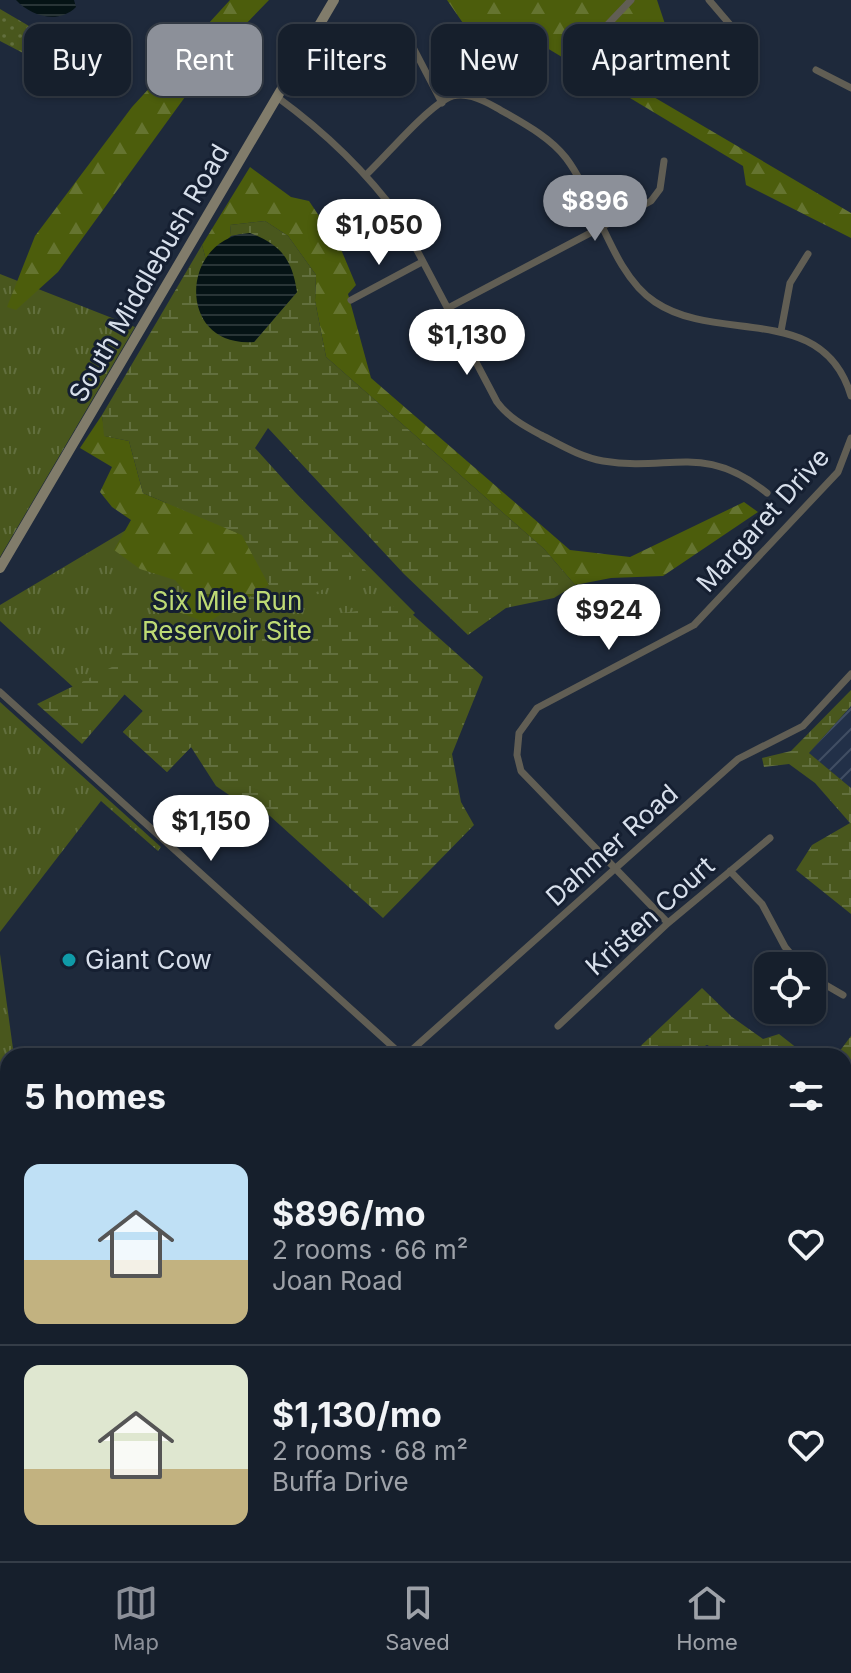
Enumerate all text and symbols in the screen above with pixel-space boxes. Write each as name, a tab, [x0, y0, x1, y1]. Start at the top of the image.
chip: Buy	[24, 24, 131, 96]
chip: Rent	[147, 24, 262, 96]
chip: Filters	[278, 24, 415, 96]
chip: New	[431, 24, 547, 96]
chip: Apartment	[563, 24, 758, 96]
street label: South Middlebush Road	[62, 138, 235, 407]
pin: $896	[548, 175, 642, 243]
text: $896	[561, 185, 629, 216]
pin: $1,050	[314, 199, 444, 267]
text: $1,050	[335, 209, 423, 240]
pin: $1,130	[402, 309, 532, 377]
text: $1,130	[427, 319, 507, 350]
street label: Margaret Drive	[690, 441, 835, 598]
pin: $924	[562, 584, 656, 652]
park label: Six Mile Run Reservoir Site	[142, 585, 312, 646]
text: $924	[575, 594, 643, 625]
street label: Dahmer Road	[539, 777, 684, 912]
pin: $1,150	[146, 795, 276, 863]
text: $1,150	[171, 805, 251, 836]
street label: Kristen Court	[579, 850, 720, 981]
place label: Giant Cow	[85, 944, 212, 975]
marker: Giant Cow	[60, 951, 78, 969]
map controls	[754, 952, 826, 1024]
button: locate	[754, 952, 826, 1024]
icon: filters	[784, 1074, 828, 1118]
text: 5 homes	[24, 1076, 166, 1117]
text: $896/mo	[272, 1193, 426, 1234]
icon: home	[88, 1196, 184, 1292]
icon: heart	[784, 1222, 828, 1266]
text: 2 rooms · 66 m²	[272, 1234, 468, 1265]
text: Joan Road	[272, 1265, 403, 1296]
text: $1,130/mo	[272, 1394, 442, 1435]
icon: home	[88, 1397, 184, 1493]
icon: heart	[784, 1423, 828, 1467]
text: 2 rooms · 68 m²	[272, 1435, 468, 1466]
text: Buffa Drive	[272, 1466, 409, 1497]
tab: Map	[113, 1581, 159, 1655]
tab: Saved	[385, 1581, 450, 1655]
tab: Home	[676, 1581, 738, 1655]

